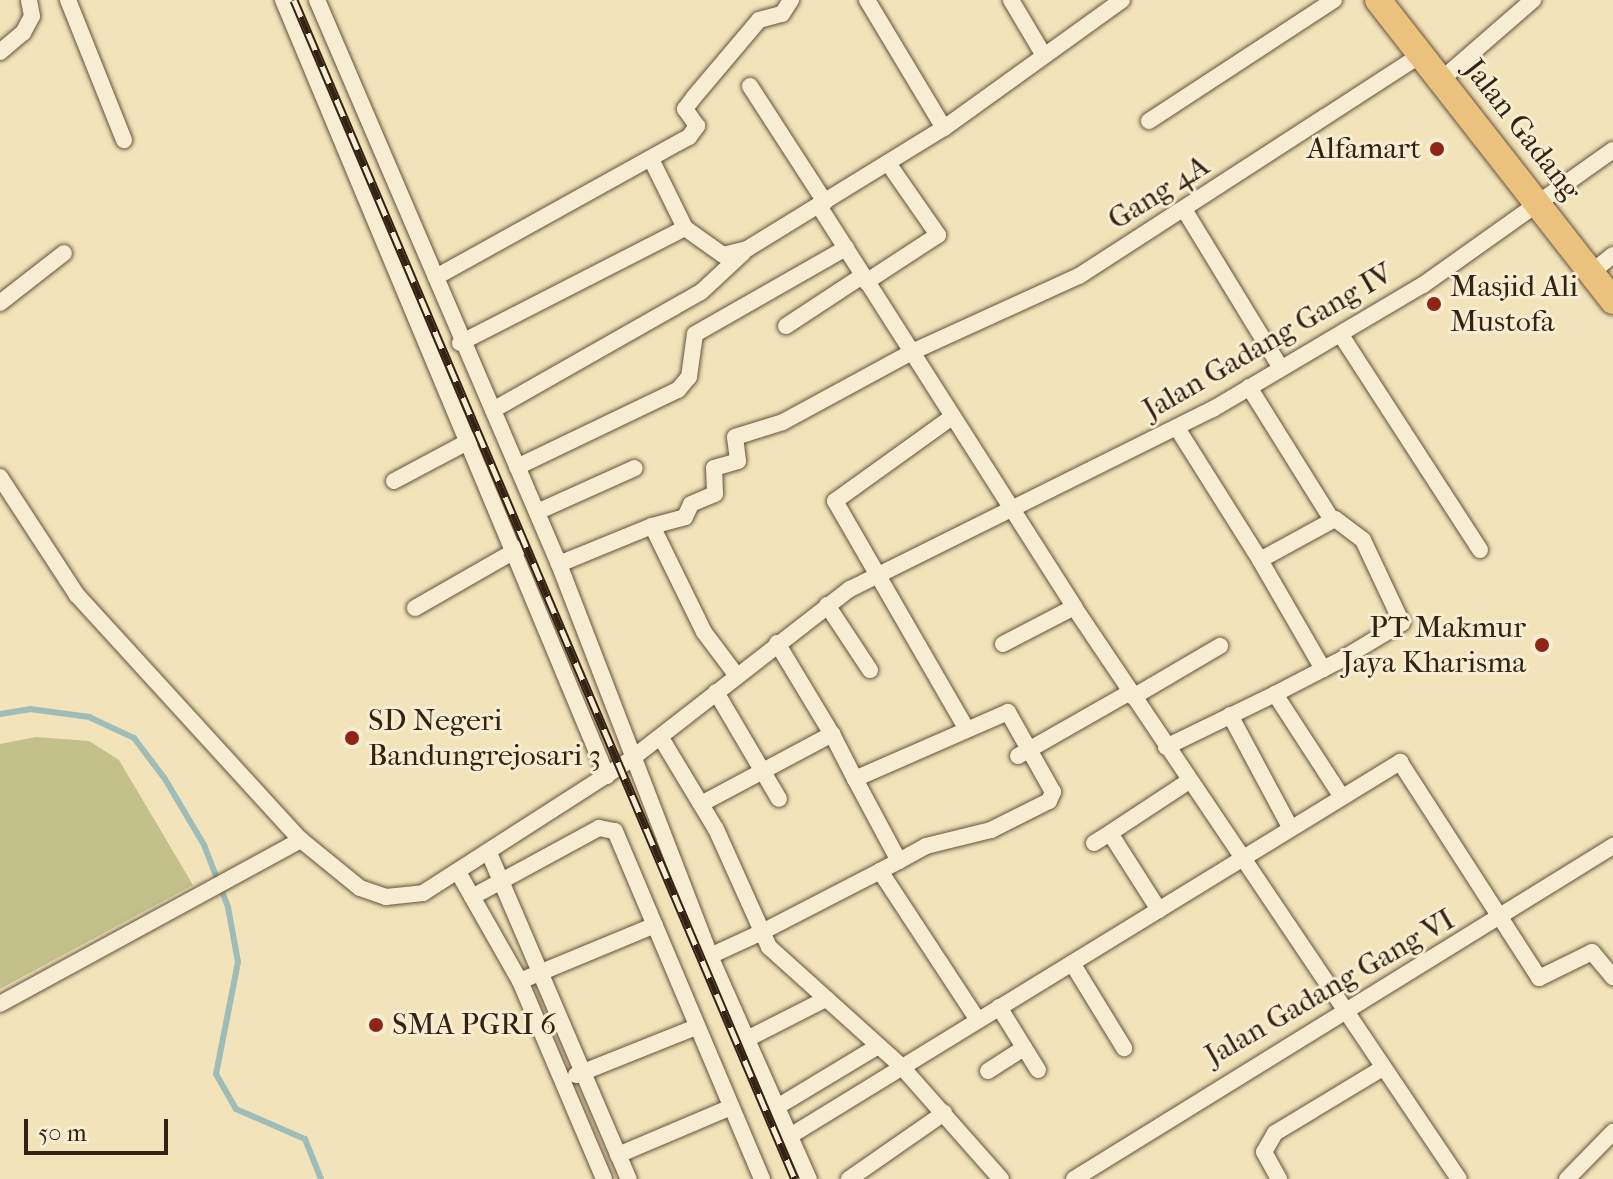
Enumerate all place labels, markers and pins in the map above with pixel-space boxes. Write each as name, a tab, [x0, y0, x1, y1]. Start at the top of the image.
place label: Alfamart	[1307, 131, 1421, 167]
marker: Alfamart	[1428, 140, 1446, 158]
place label: Masjid Ali Mustofa	[1450, 269, 1578, 340]
marker: Masjid Ali Mustofa	[1425, 295, 1443, 313]
place label: PT Makmur Jaya Kharisma	[1342, 610, 1526, 680]
marker: PT Makmur Jaya Kharisma	[1533, 636, 1551, 654]
place label: SD Negeri Bandungrejosari 3	[368, 703, 601, 774]
marker: SD Negeri Bandungrejosari 3	[343, 729, 361, 747]
place label: SMA PGRI 6	[392, 1007, 556, 1043]
marker: SMA PGRI 6	[367, 1016, 385, 1034]

